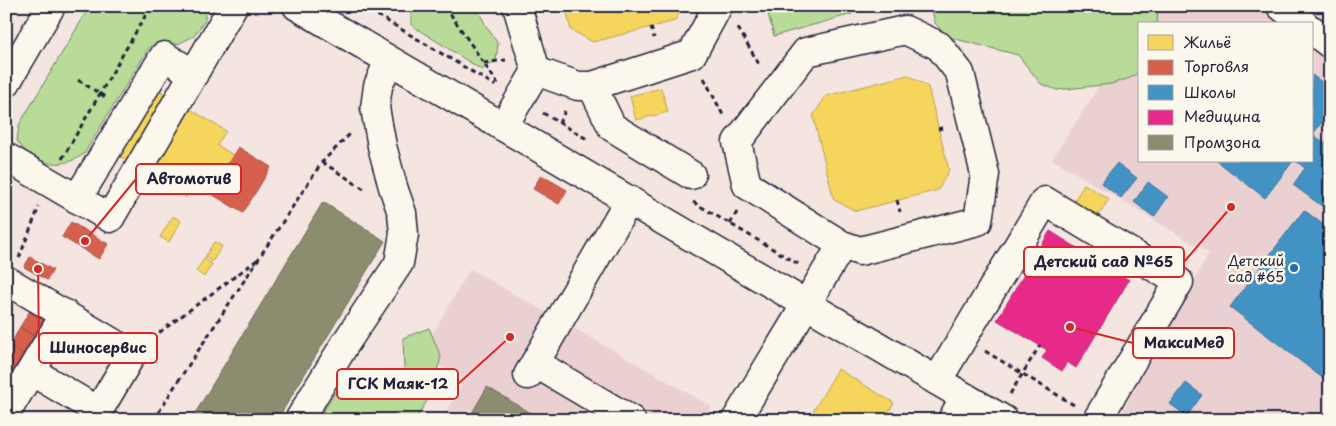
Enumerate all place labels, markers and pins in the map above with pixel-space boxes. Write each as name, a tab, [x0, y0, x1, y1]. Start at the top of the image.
callout: Автомотив	[136, 164, 241, 194]
callout: Детский сад №65	[1024, 247, 1184, 277]
place label: Детский сад #65	[1227, 250, 1284, 287]
marker: Детский сад #65	[1288, 262, 1300, 274]
callout: МаксиМед	[1133, 328, 1234, 358]
callout: Шиносервис	[39, 333, 157, 363]
callout: ГСК Маяк-12	[337, 369, 458, 399]

